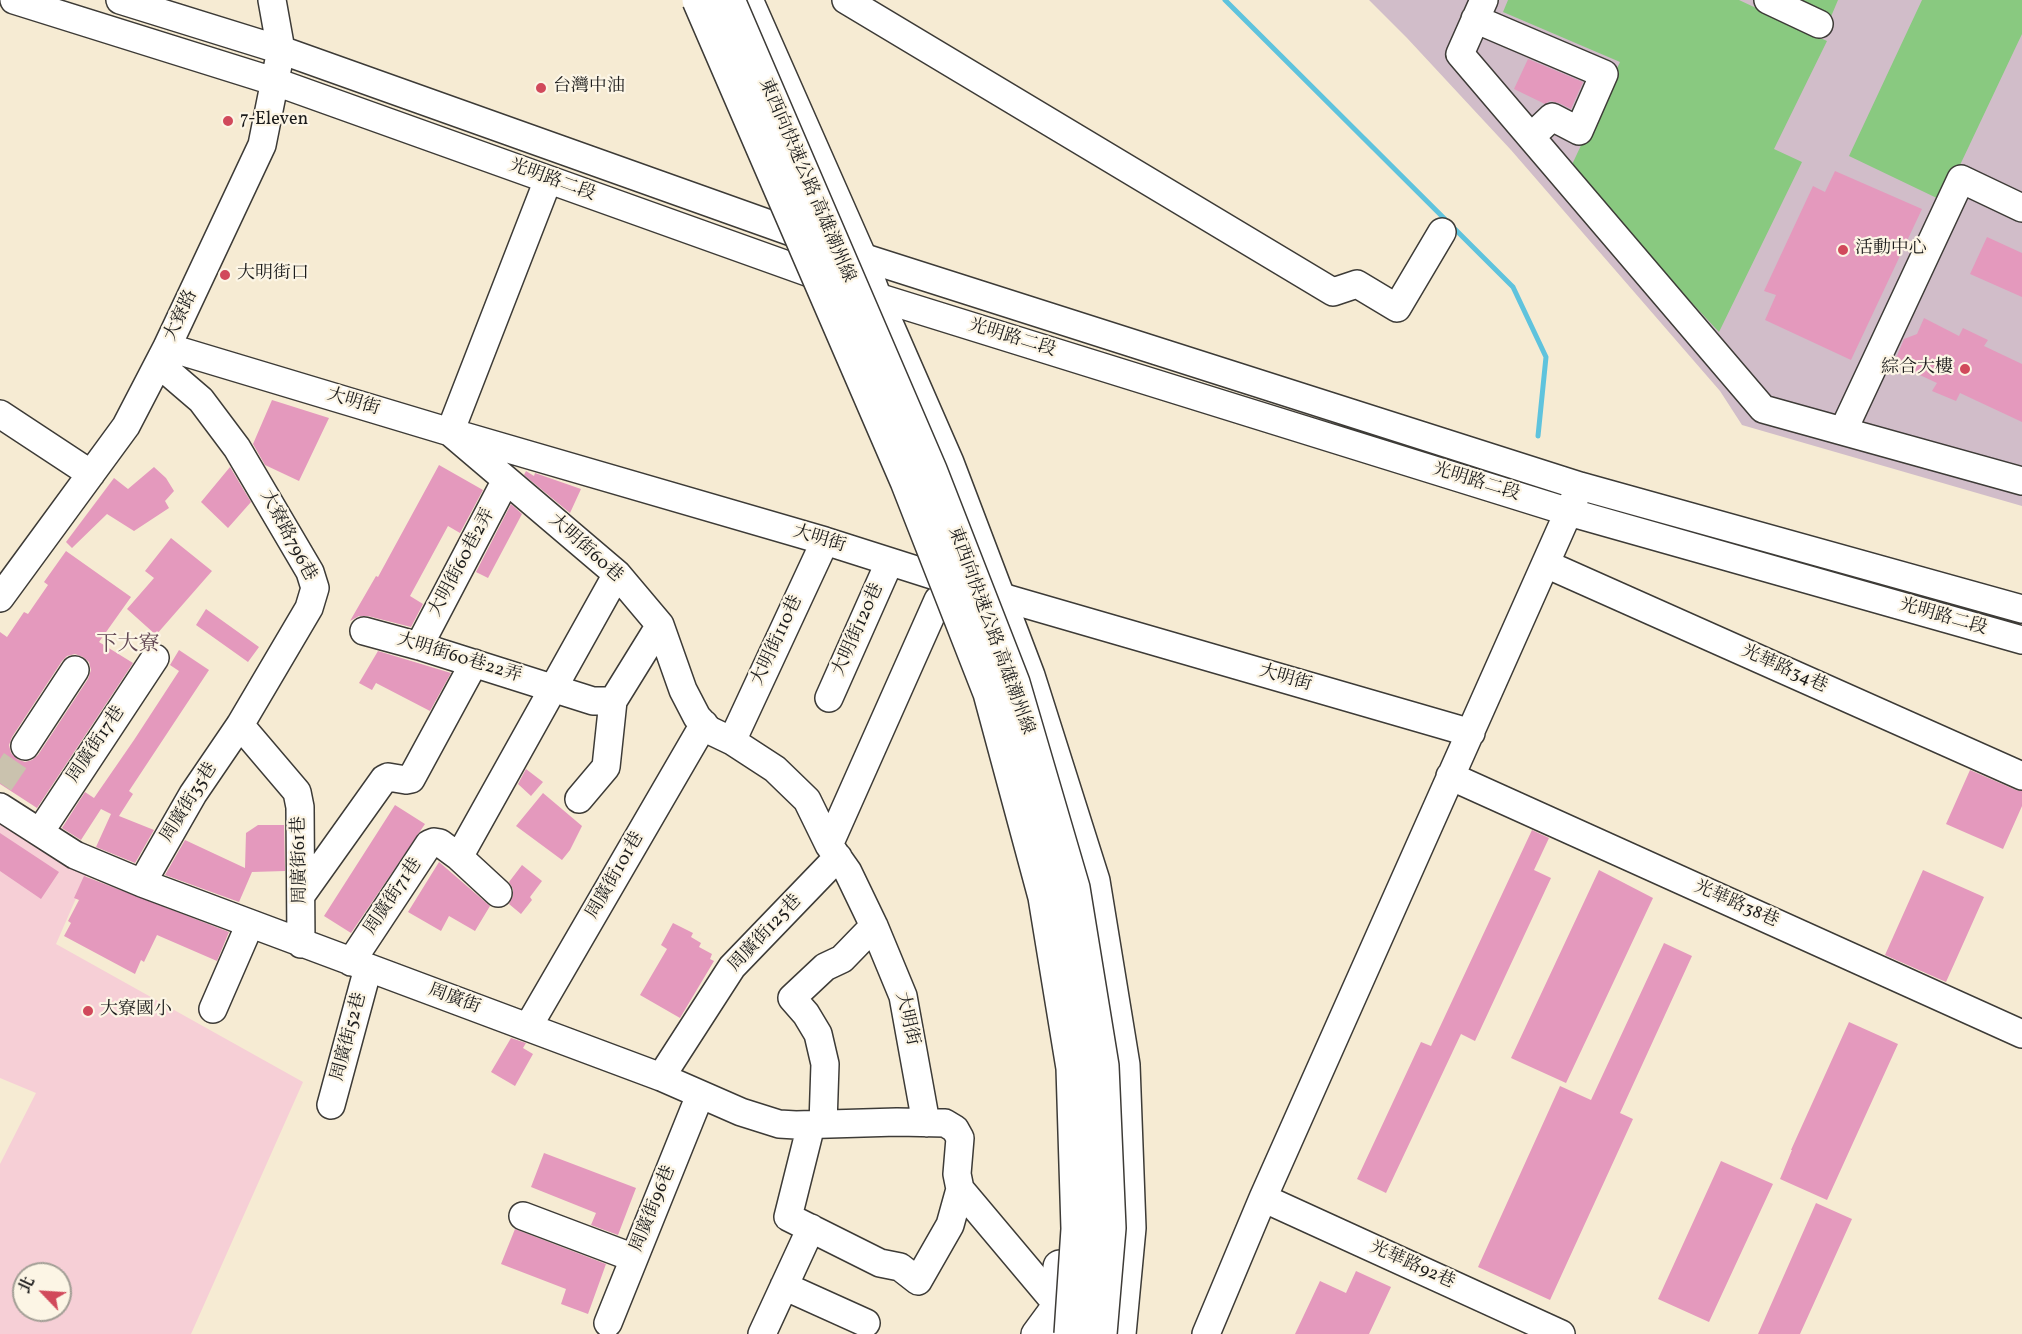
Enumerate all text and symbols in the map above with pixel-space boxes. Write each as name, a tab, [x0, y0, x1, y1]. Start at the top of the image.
street label: 東西向快速公路 高雄潮州線	[753, 76, 859, 286]
place label: 台灣中油	[553, 77, 625, 99]
marker: 台灣中油	[534, 81, 548, 95]
place label: 7-Eleven	[240, 110, 308, 132]
marker: 7-Eleven	[221, 114, 235, 128]
street label: 光明路二段	[506, 155, 598, 207]
place label: 活動中心	[1855, 239, 1927, 261]
marker: 活動中心	[1836, 243, 1850, 257]
place label: 大明街口	[237, 264, 309, 286]
marker: 大明街口	[218, 268, 232, 282]
street label: 大寮路	[161, 287, 203, 345]
street label: 光明路二段	[966, 316, 1058, 362]
place label: 綜合大樓	[1881, 358, 1953, 380]
marker: 綜合大樓	[1958, 362, 1972, 376]
street label: 大明街	[324, 385, 382, 421]
street label: 光明路二段	[1430, 460, 1522, 506]
street label: 大寮路796巷	[254, 487, 320, 585]
street label: 大明街60巷2弄	[425, 505, 501, 621]
street label: 大明街60巷	[544, 510, 626, 588]
street label: 大明街	[790, 522, 848, 558]
street label: 東西向快速公路 高雄潮州線	[942, 524, 1038, 738]
street label: 大明街120巷	[829, 580, 889, 680]
street label: 大明街110巷	[748, 593, 808, 689]
street label: 光明路二段	[1897, 595, 1989, 641]
street label: 大明街60巷22弄	[394, 630, 524, 688]
district label: 下大寮	[97, 633, 159, 659]
street label: 光華路34巷	[1738, 641, 1830, 699]
street label: 大明街	[1256, 661, 1314, 697]
street label: 周廣街17巷	[64, 703, 130, 787]
street label: 周廣街35巷	[157, 759, 223, 847]
street label: 周廣街61巷	[289, 816, 313, 904]
street label: 周廣街101巷	[582, 829, 650, 923]
street label: 周廣街71巷	[361, 855, 427, 939]
street label: 光華路38巷	[1690, 877, 1782, 933]
street label: 周廣街125巷	[725, 891, 807, 977]
street label: 周廣街	[425, 981, 483, 1019]
street label: 大明街	[889, 990, 923, 1048]
street label: 周廣街52巷	[328, 991, 372, 1083]
place label: 大寮國小	[100, 1000, 172, 1022]
marker: 大寮國小	[81, 1004, 95, 1018]
street label: 周廣街96巷	[627, 1163, 681, 1255]
street label: 光華路92巷	[1366, 1238, 1458, 1294]
north arrow	[12, 1262, 72, 1322]
text: 北	[14, 1273, 41, 1297]

